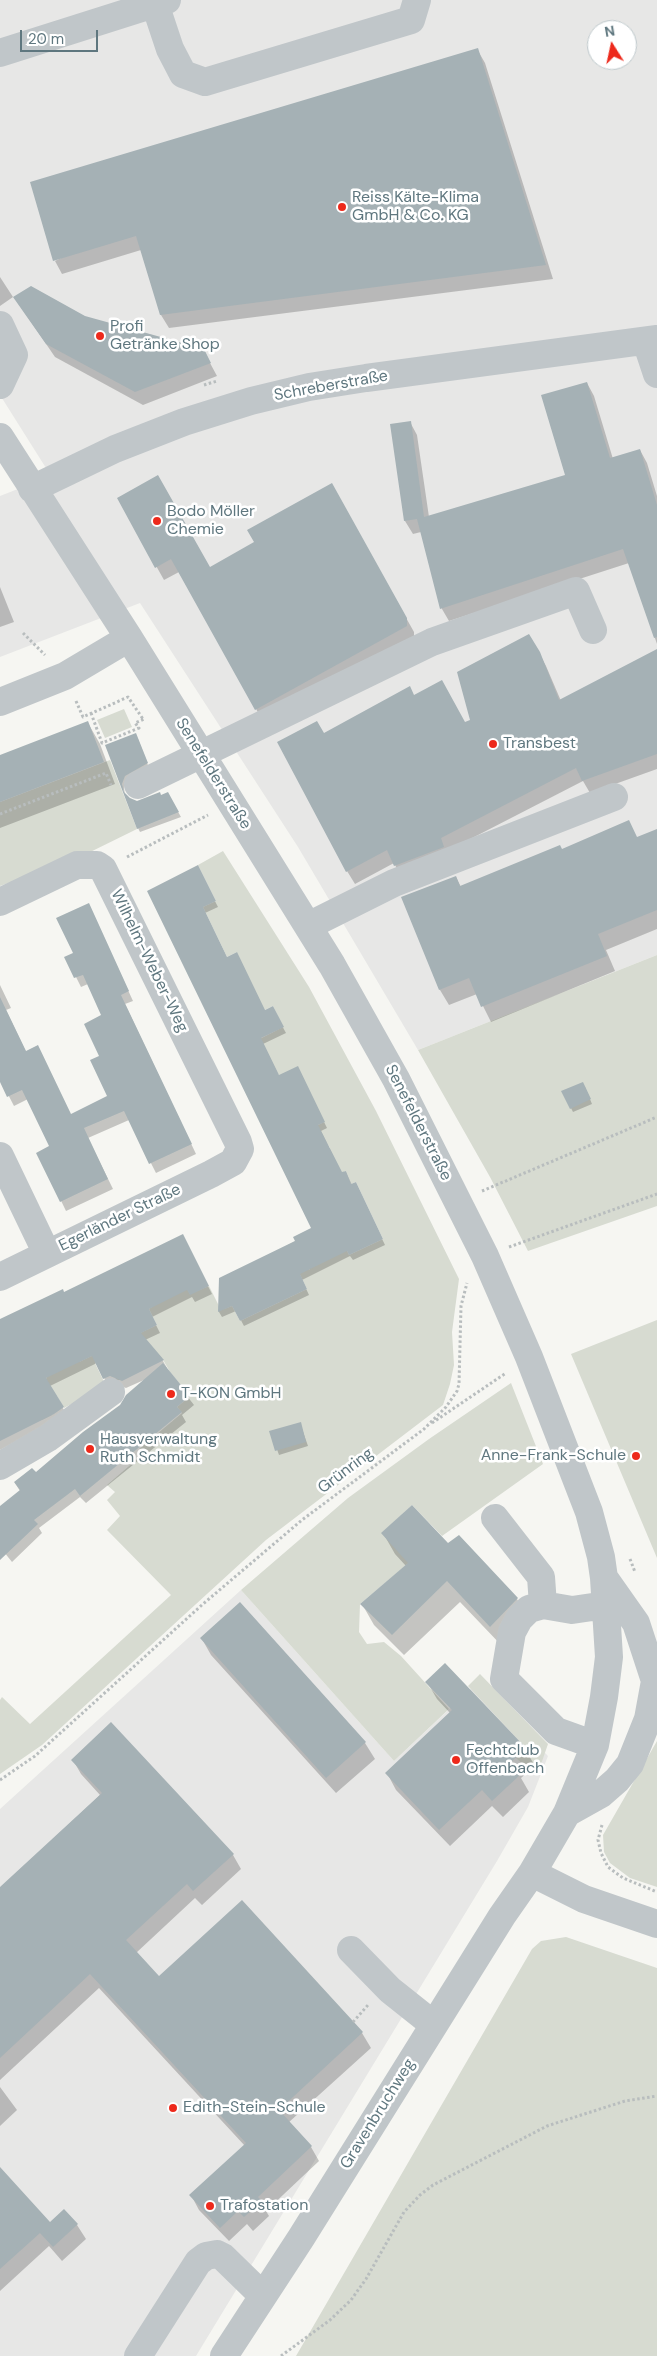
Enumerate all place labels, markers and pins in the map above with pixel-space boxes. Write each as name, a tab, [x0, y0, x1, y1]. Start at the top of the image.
place label: Reiss Kälte-Klima GmbH & Co. KG	[352, 188, 479, 226]
marker: Reiss Kälte-Klima GmbH & Co. KG	[336, 201, 348, 213]
place label: Profi Getränke Shop	[110, 317, 220, 355]
marker: Profi Getränke Shop	[94, 330, 106, 342]
place label: Bodo Möller Chemie	[167, 502, 255, 540]
marker: Bodo Möller Chemie	[151, 515, 163, 527]
place label: Transbest	[503, 734, 576, 754]
marker: Transbest	[487, 738, 499, 750]
place label: T-KON GmbH	[181, 1384, 282, 1404]
marker: T-KON GmbH	[165, 1388, 177, 1400]
place label: Hausverwaltung Ruth Schmidt	[100, 1430, 217, 1468]
marker: Hausverwaltung Ruth Schmidt	[84, 1443, 96, 1455]
place label: Anne-Frank-Schule	[481, 1446, 626, 1466]
marker: Anne-Frank-Schule	[630, 1450, 642, 1462]
place label: Fechtclub Offenbach	[466, 1741, 544, 1779]
marker: Fechtclub Offenbach	[450, 1754, 462, 1766]
place label: Edith-Stein-Schule	[183, 2098, 326, 2118]
marker: Edith-Stein-Schule	[167, 2102, 179, 2114]
place label: Trafostation	[220, 2196, 309, 2216]
marker: Trafostation	[204, 2200, 216, 2212]

